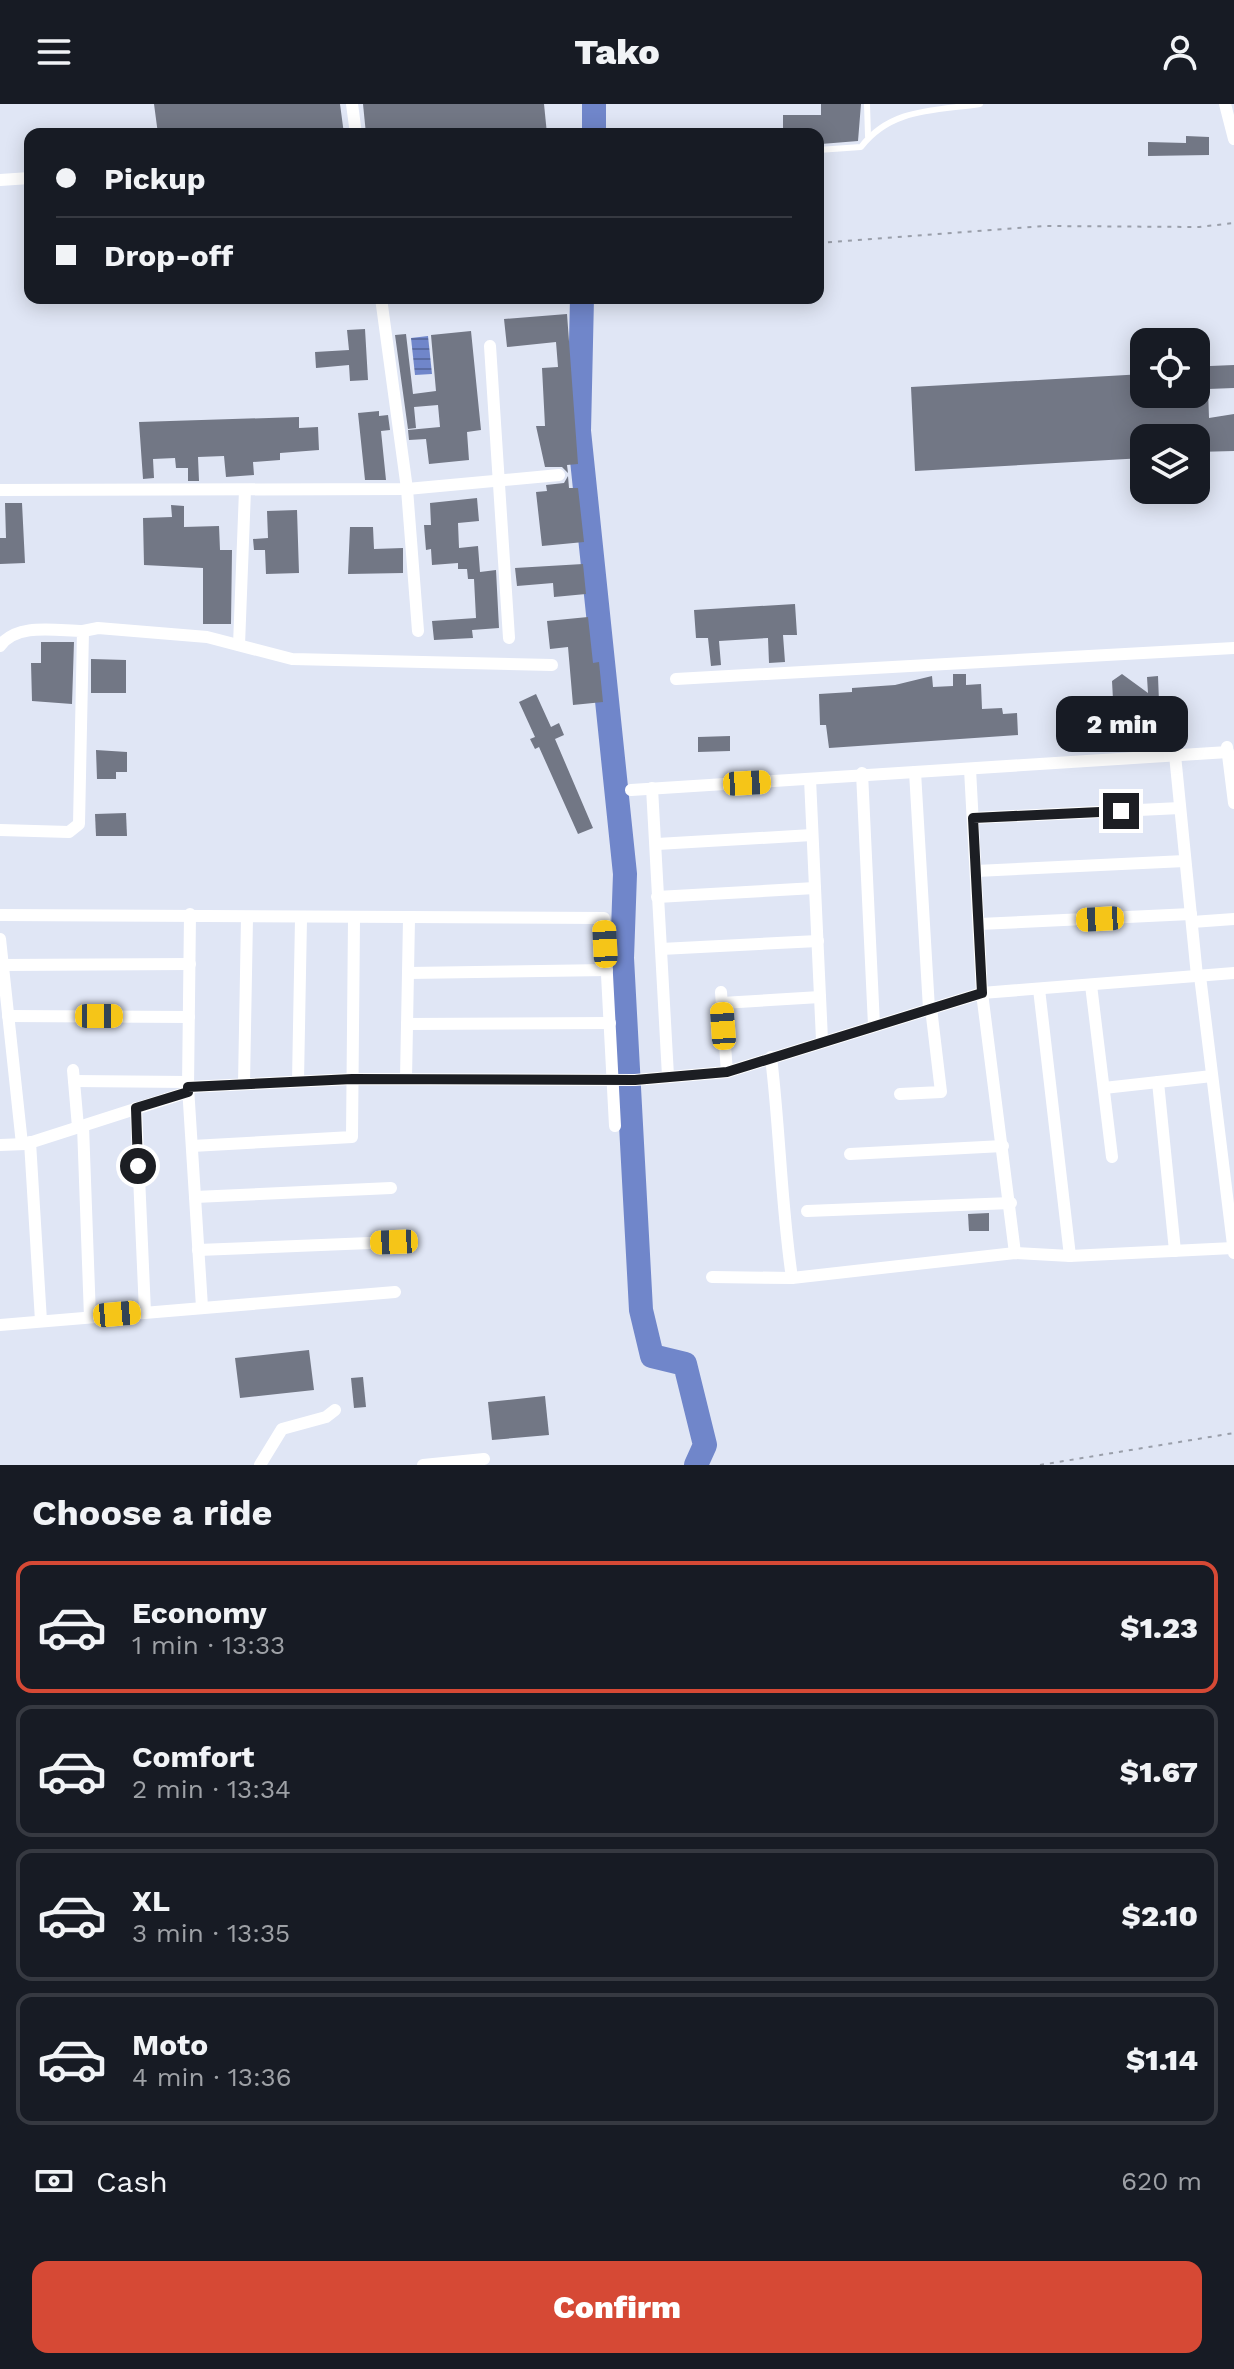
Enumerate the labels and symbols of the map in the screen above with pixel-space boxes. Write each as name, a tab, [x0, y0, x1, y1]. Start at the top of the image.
callout: 2 min	[1055, 695, 1187, 751]
car	[722, 770, 772, 796]
route end	[1103, 793, 1139, 829]
car	[1075, 906, 1125, 932]
car	[592, 919, 618, 969]
car	[709, 1001, 737, 1051]
car	[75, 1004, 123, 1028]
route start	[120, 1148, 156, 1184]
car	[370, 1229, 418, 1255]
car	[92, 1300, 142, 1328]

